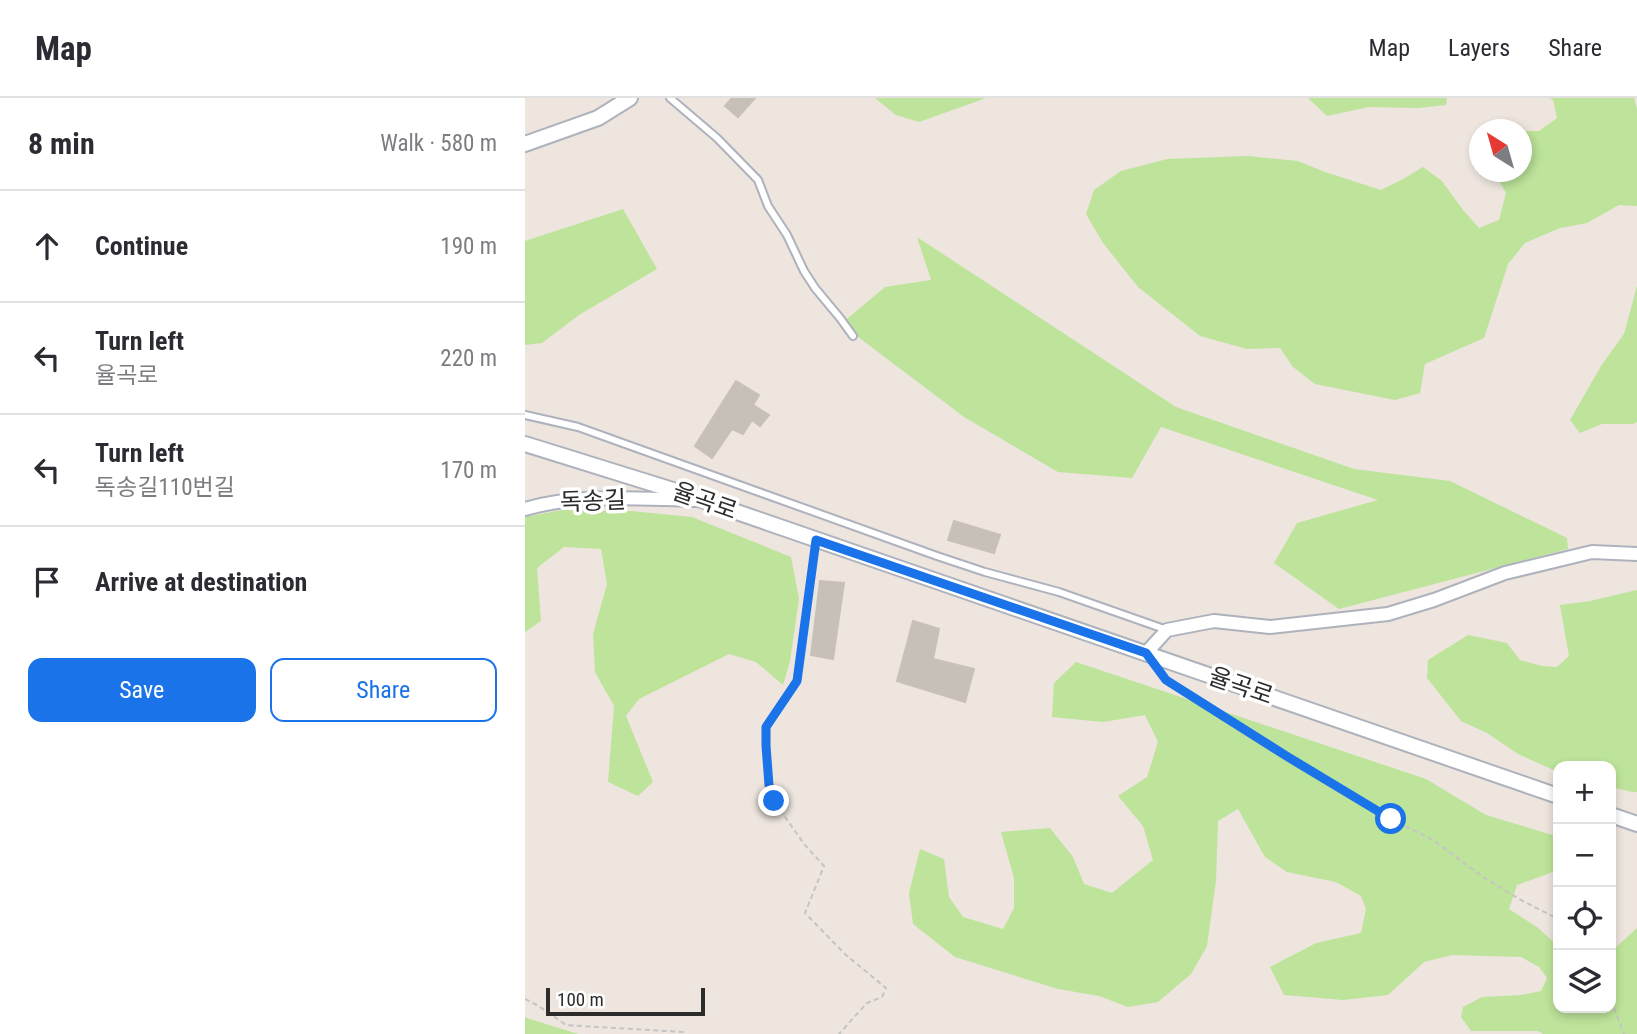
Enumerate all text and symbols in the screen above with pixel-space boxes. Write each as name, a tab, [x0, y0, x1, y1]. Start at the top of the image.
text: Map	[35, 29, 92, 68]
text: Map	[1369, 34, 1410, 62]
text: Layers	[1448, 34, 1510, 62]
text: Share	[1548, 34, 1602, 62]
north arrow	[1469, 119, 1532, 182]
text: 8 min	[28, 126, 95, 161]
text: Walk · 580 m	[380, 130, 497, 157]
icon: ahead	[28, 227, 66, 265]
text: Continue	[95, 231, 188, 261]
text: 190 m	[440, 233, 497, 260]
text: Turn left	[95, 326, 184, 356]
icon: left	[28, 339, 66, 377]
text: 220 m	[440, 345, 497, 372]
text: 율곡로	[95, 362, 158, 389]
text: Turn left	[95, 438, 184, 468]
icon: left	[28, 451, 66, 489]
text: 170 m	[440, 457, 497, 484]
text: 독송길110번길	[95, 474, 235, 501]
street label: 율곡로	[669, 477, 741, 525]
street label: 독송길	[559, 486, 627, 516]
icon: arrive	[28, 563, 66, 601]
text: Arrive at destination	[95, 567, 307, 597]
button: Save	[28, 658, 256, 722]
button: Share	[270, 658, 497, 722]
street label: 율곡로	[1205, 662, 1277, 710]
map controls	[1553, 761, 1616, 1013]
button: +	[1553, 761, 1616, 824]
route end	[758, 785, 789, 816]
route start	[1375, 803, 1406, 834]
button: −	[1553, 824, 1616, 887]
button: locate	[1553, 887, 1616, 950]
button: layers	[1553, 950, 1616, 1013]
scale bar	[546, 985, 705, 1017]
text: 100 m	[557, 988, 604, 1011]

